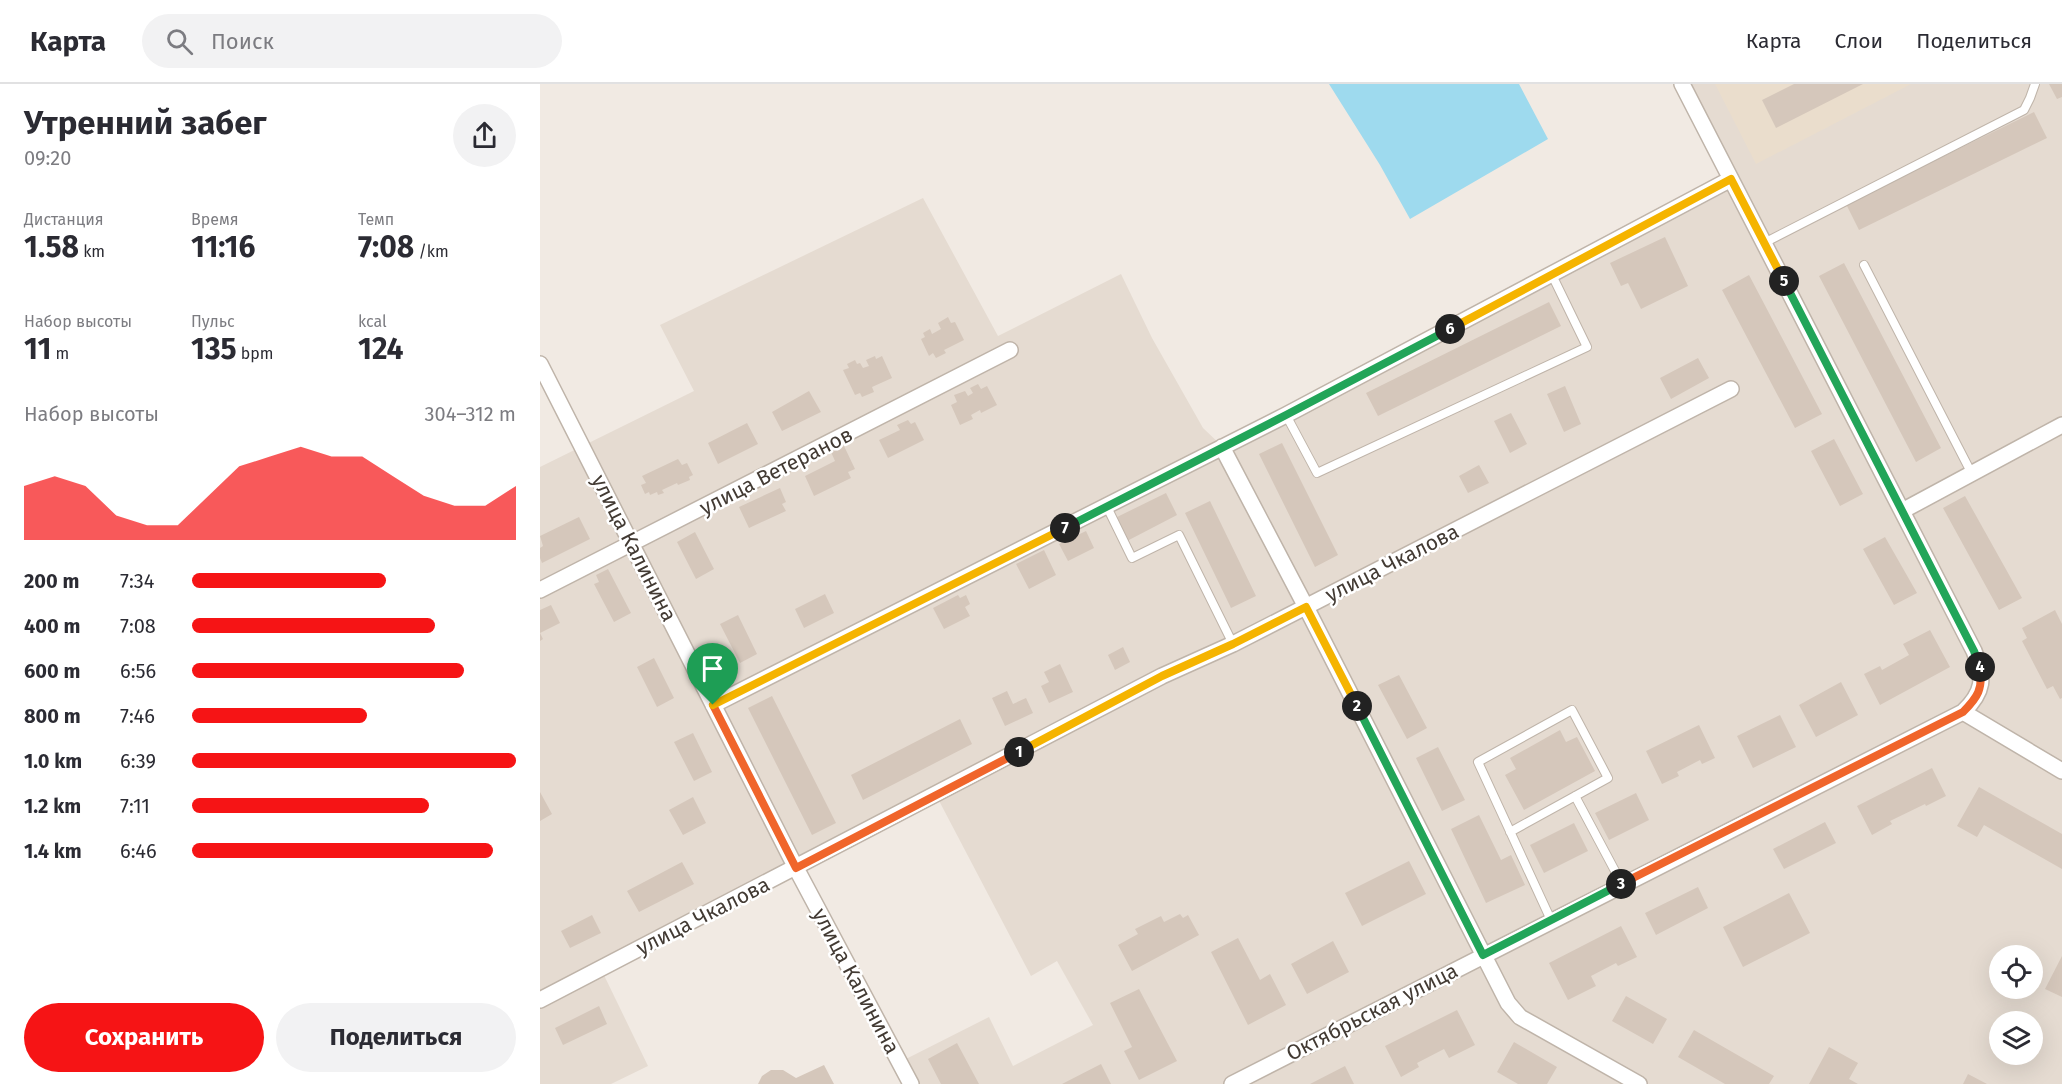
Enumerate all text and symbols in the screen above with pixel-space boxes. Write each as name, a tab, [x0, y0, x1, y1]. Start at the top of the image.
search box	[142, 14, 562, 68]
text: Карта	[30, 25, 106, 58]
icon: search	[163, 25, 196, 58]
text: Поиск	[211, 28, 274, 55]
text: Карта	[1746, 28, 1802, 54]
text: Слои	[1835, 28, 1883, 54]
text: Поделиться	[1916, 28, 2032, 54]
text: Утренний забег	[24, 103, 267, 143]
button: share	[453, 104, 516, 167]
text: 09:20	[24, 146, 71, 170]
text: Дистанция	[24, 210, 104, 229]
text: Время	[191, 210, 239, 229]
text: Темп	[358, 210, 394, 229]
text: 1.58	[24, 229, 79, 265]
text: 11:16	[191, 229, 255, 265]
text: 7:08	[358, 229, 414, 265]
text: km	[79, 242, 105, 261]
text: /km	[414, 242, 449, 261]
pin: 5	[1769, 266, 1799, 296]
text: 5	[1780, 271, 1788, 290]
text: Набор высоты	[24, 312, 132, 331]
text: Пульс	[191, 312, 235, 331]
text: kcal	[358, 312, 387, 331]
pin: 6	[1435, 314, 1465, 344]
text: 6	[1445, 319, 1455, 338]
text: 11	[24, 331, 51, 367]
text: 135	[191, 331, 237, 367]
text: 124	[358, 331, 404, 367]
text: m	[51, 344, 69, 363]
text: bpm	[237, 344, 274, 363]
text: Набор высоты	[24, 402, 159, 426]
text: 304–312 m	[425, 402, 516, 426]
street label: улица Ветеранов	[695, 421, 857, 521]
street label: улица Калинина	[586, 470, 682, 626]
pin: 7	[1050, 513, 1080, 543]
text: 7	[1061, 518, 1069, 537]
street label: улица Чкалова	[1321, 518, 1463, 608]
text: 200 m	[24, 569, 79, 593]
text: 7:34	[120, 569, 154, 593]
text: 400 m	[24, 614, 80, 638]
text: 7:08	[120, 614, 156, 638]
pin	[687, 643, 738, 705]
icon: arrive	[696, 652, 729, 685]
pin: 4	[1965, 652, 1995, 682]
text: 4	[1975, 657, 1985, 676]
text: 600 m	[24, 659, 80, 683]
text: 6:56	[120, 659, 156, 683]
pin: 2	[1342, 691, 1372, 721]
text: 2	[1353, 696, 1361, 715]
text: 800 m	[24, 704, 81, 728]
text: 7:46	[120, 704, 155, 728]
pin: 1	[1004, 737, 1034, 767]
text: 1	[1015, 742, 1023, 761]
text: 1.0 km	[24, 749, 82, 773]
text: 6:39	[120, 749, 156, 773]
text: 1.2 km	[24, 794, 81, 818]
text: 7:11	[120, 794, 150, 818]
text: 1.4 km	[24, 839, 82, 863]
text: 6:46	[120, 839, 157, 863]
pin: 3	[1606, 869, 1636, 899]
street label: улица Чкалова	[632, 871, 774, 961]
text: 3	[1617, 874, 1625, 893]
street label: улица Калинина	[807, 904, 905, 1058]
map controls	[1989, 945, 2043, 1065]
button: locate	[1989, 945, 2043, 999]
street label: Октябрьская улица	[1282, 957, 1462, 1067]
button: Сохранить	[24, 1003, 264, 1072]
button: Поделиться	[276, 1003, 516, 1072]
button: layers	[1989, 1011, 2043, 1065]

